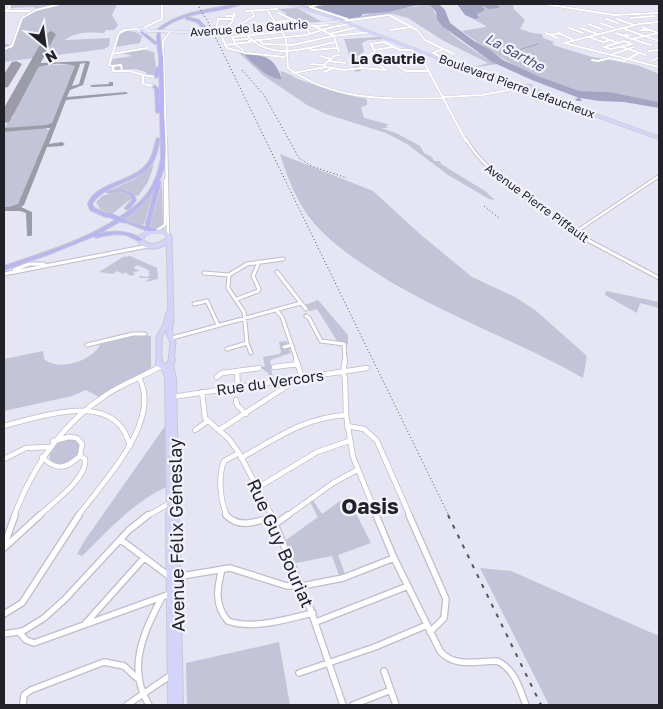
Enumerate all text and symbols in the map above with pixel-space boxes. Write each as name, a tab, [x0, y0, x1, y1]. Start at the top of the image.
street label: Avenue de la Gautrie	[189, 16, 309, 40]
north arrow	[20, 20, 70, 70]
water label: La Sarthe	[483, 29, 548, 75]
text: N	[43, 47, 60, 67]
district label: La Gautrie	[351, 49, 425, 67]
street label: Boulevard Pierre Lefaucheux	[437, 51, 597, 121]
street label: Avenue Pierre Piffault	[482, 160, 592, 246]
street label: Rue du Vercors	[215, 366, 325, 398]
street label: Avenue Félix Géneslay	[163, 438, 189, 632]
street label: Rue Guy Bouriat	[243, 475, 319, 611]
district label: Oasis	[341, 493, 399, 519]

